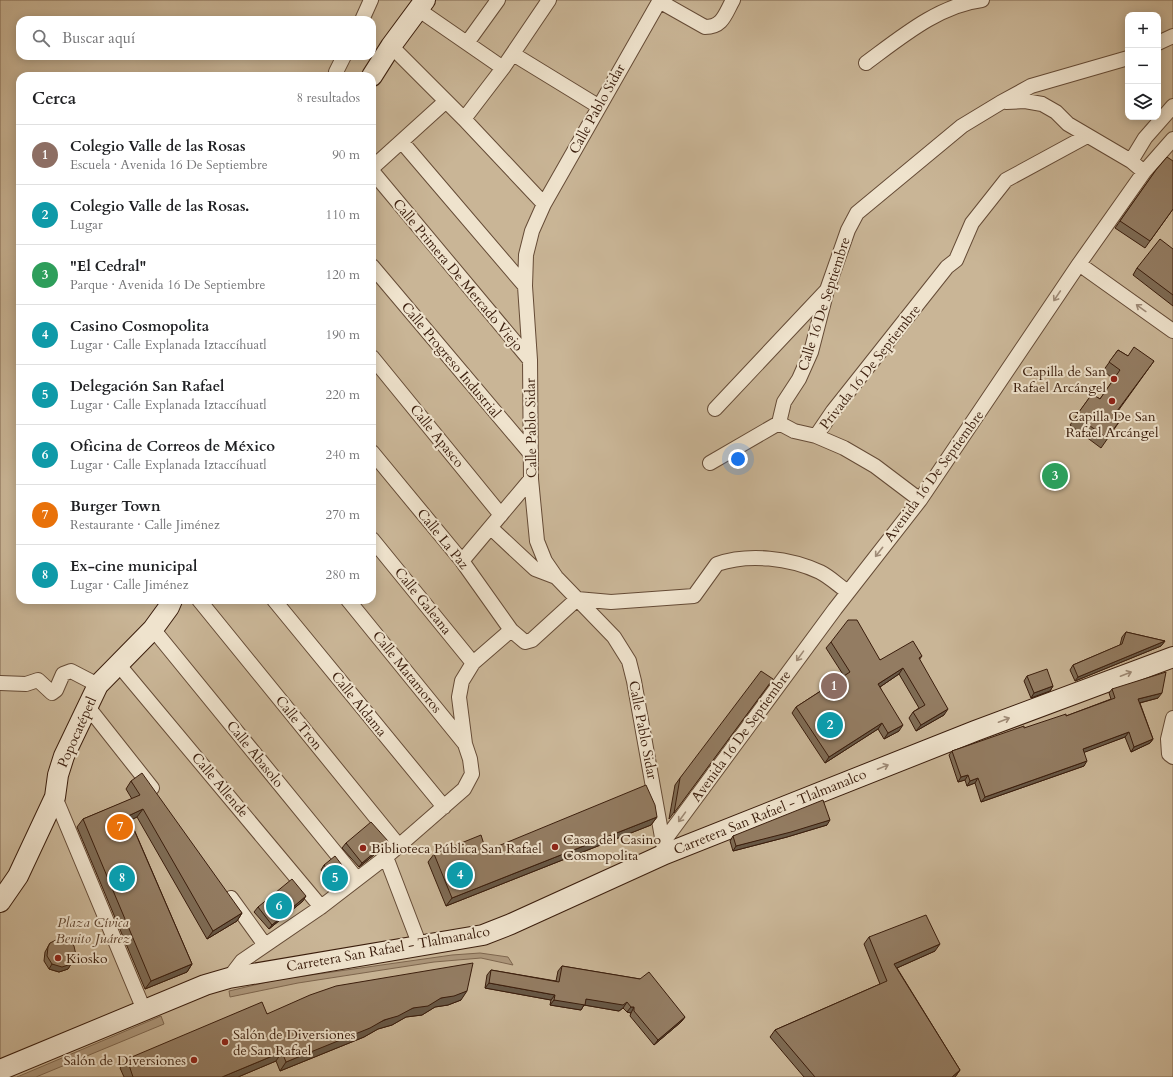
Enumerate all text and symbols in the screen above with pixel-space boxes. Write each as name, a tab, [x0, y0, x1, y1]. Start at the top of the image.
map controls	[1125, 12, 1161, 120]
button: +	[1125, 12, 1161, 48]
search box	[16, 16, 376, 60]
icon: search	[30, 27, 52, 49]
text: Buscar aquí	[62, 28, 135, 48]
button: −	[1125, 48, 1161, 84]
street label: Calle Pablo Sidar	[564, 60, 630, 157]
button: layers	[1125, 84, 1161, 120]
text: Cerca	[32, 87, 76, 110]
text: 8 resultados	[296, 89, 360, 107]
text: Colegio Valle de las Rosas	[70, 136, 246, 156]
text: 1	[42, 146, 48, 164]
text: 90 m	[332, 146, 360, 164]
text: Escuela · Avenida 16 De Septiembre	[70, 156, 268, 174]
street label: Calle Primera De Mercado Viejo	[388, 195, 528, 356]
text: Colegio Valle de las Rosas.	[70, 196, 249, 216]
text: 2	[42, 206, 48, 224]
text: 110 m	[326, 206, 360, 224]
text: Lugar	[70, 216, 103, 234]
street label: Calle 16 De Septiembre	[793, 235, 855, 373]
text: "El Cedral"	[70, 256, 146, 276]
text: 3	[42, 266, 48, 284]
text: 120 m	[326, 266, 360, 284]
text: Parque · Avenida 16 De Septiembre	[70, 276, 266, 294]
one-way arrow	[1053, 290, 1061, 301]
street label: Calle Progreso Industrial	[397, 298, 505, 422]
street label: Privada 16 De Septiembre	[815, 301, 925, 433]
one-way arrow	[1136, 304, 1147, 312]
text: Casino Cosmopolita	[70, 316, 209, 336]
text: 4	[42, 326, 48, 344]
text: 190 m	[326, 326, 360, 344]
text: Lugar · Calle Explanada Iztaccíhuatl	[70, 336, 267, 354]
place label: Capilla de San Rafael Arcángel	[1013, 362, 1106, 397]
marker: Capilla de San Rafael Arcángel	[1109, 374, 1119, 384]
text: Delegación San Rafael	[70, 376, 224, 396]
street label: Calle Pablo Sidar	[521, 377, 541, 478]
text: 5	[42, 386, 48, 404]
text: 220 m	[326, 386, 360, 404]
text: Lugar · Calle Explanada Iztaccíhuatl	[70, 396, 267, 414]
marker: Capilla De San Rafael Arcángel	[1107, 396, 1117, 406]
street label: Calle Apasco	[406, 400, 469, 472]
street label: Avenida 16 De Septiembre	[880, 406, 988, 546]
place label: Capilla De San Rafael Arcángel	[1066, 407, 1159, 442]
text: Oficina de Correos de México	[70, 436, 275, 456]
text: 6	[42, 446, 48, 464]
text: 240 m	[326, 446, 360, 464]
your location	[728, 449, 748, 469]
text: Lugar · Calle Explanada Iztaccíhuatl	[70, 456, 267, 474]
pin: 3	[1042, 461, 1068, 491]
text: Burger Town	[70, 496, 161, 516]
street label: Calle La Paz	[413, 505, 474, 574]
text: 7	[42, 506, 48, 524]
text: 270 m	[326, 506, 360, 524]
text: Restaurante · Calle Jiménez	[70, 516, 220, 534]
one-way arrow	[875, 547, 883, 558]
text: Ex-cine municipal	[70, 556, 197, 576]
street label: Calle Galeana	[390, 564, 456, 638]
text: 8	[42, 566, 48, 584]
text: 280 m	[326, 566, 360, 584]
text: Lugar · Calle Jiménez	[70, 576, 189, 594]
street label: Calle Matamoros	[368, 627, 446, 717]
one-way arrow	[796, 650, 805, 661]
street label: Avenida 16 De Septiembre	[687, 666, 795, 806]
street label: Calle Aldama	[327, 667, 391, 741]
one-way arrow	[1119, 669, 1131, 677]
pin: 1	[821, 671, 847, 701]
street label: Calle Pablo Sidar	[624, 679, 662, 782]
street label: Calle Tron	[271, 692, 327, 754]
street label: Popocatépetl	[53, 693, 101, 771]
pin: 2	[817, 710, 843, 740]
one-way arrow	[998, 716, 1010, 724]
street label: Calle Abasolo	[222, 717, 288, 792]
street label: Calle Allende	[187, 749, 253, 821]
one-way arrow	[877, 763, 889, 771]
street label: Carretera San Rafael - Tlalmanalco	[671, 764, 870, 859]
one-way arrow	[678, 811, 686, 822]
pin: 7	[107, 812, 133, 842]
place label: Casas del Casino Cosmopolita	[563, 830, 661, 865]
place label: Biblioteca Pública San Rafael	[371, 839, 542, 858]
marker: Casas del Casino Cosmopolita	[550, 842, 560, 852]
marker: Biblioteca Pública San Rafael	[358, 843, 368, 853]
pin: 4	[447, 860, 473, 890]
pin: 8	[109, 863, 135, 893]
pin: 5	[322, 863, 348, 893]
pin: 6	[266, 891, 292, 921]
park label: Plaza Cívica Benito Juárez	[56, 913, 131, 948]
street label: Carretera San Rafael - Tlalmanalco	[285, 922, 492, 976]
place label: Kiosko	[66, 949, 108, 968]
marker: Kiosko	[53, 953, 63, 963]
place label: Salón de Diversiones de San Rafael	[233, 1025, 356, 1060]
marker: Salón de Diversiones de San Rafael	[220, 1037, 230, 1047]
place label: Salón de Diversiones	[63, 1051, 186, 1070]
marker: Salón de Diversiones	[189, 1055, 199, 1065]

